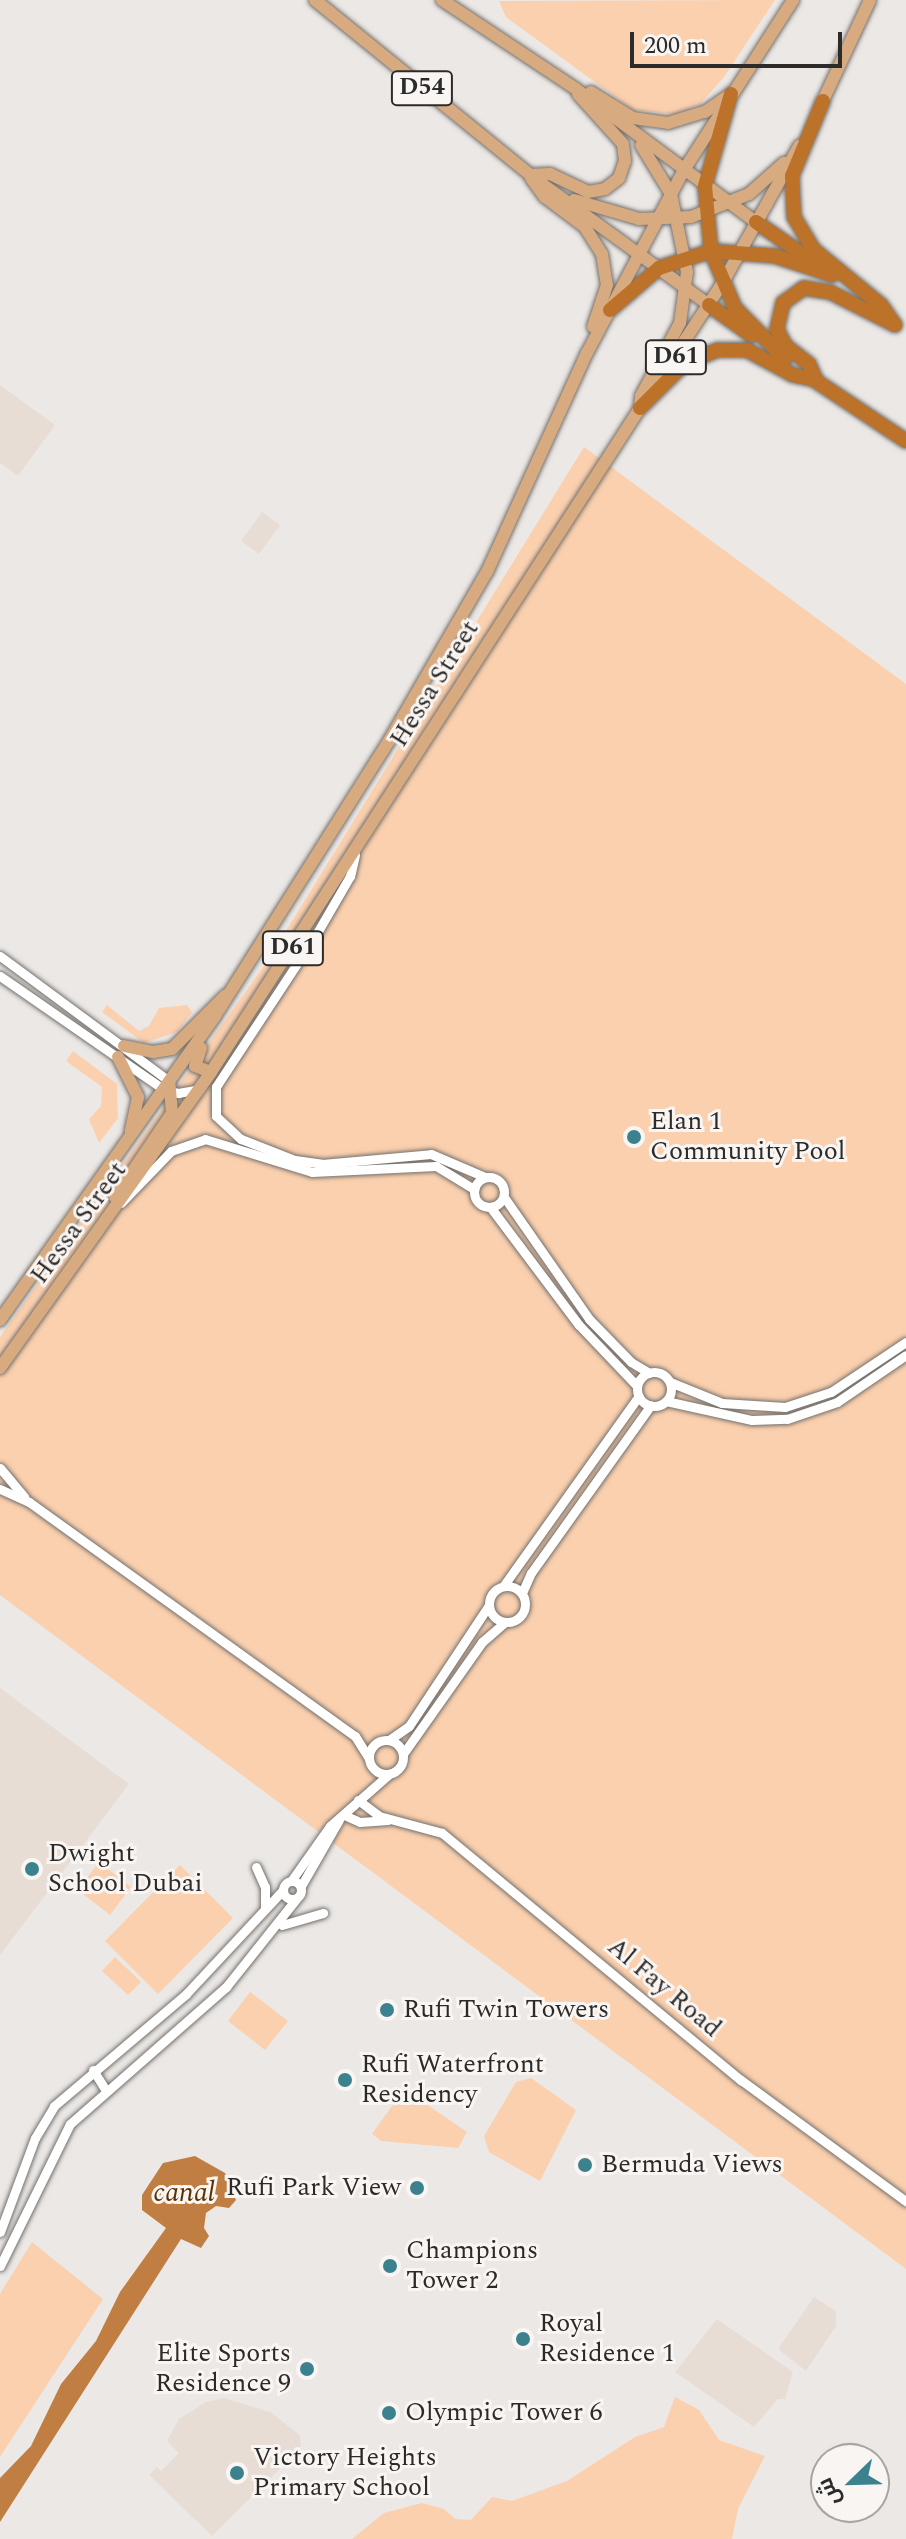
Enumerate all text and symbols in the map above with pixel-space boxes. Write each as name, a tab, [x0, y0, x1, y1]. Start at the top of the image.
scale bar	[634, 16, 846, 66]
text: 200 m	[644, 28, 707, 64]
road number: D54	[390, 68, 454, 108]
road number: D61	[644, 337, 708, 377]
street label: Hessa Street	[384, 615, 486, 753]
road number: D61	[261, 928, 325, 968]
place label: Elan 1 Community Pool	[650, 1106, 845, 1168]
marker: Elan 1 Community Pool	[625, 1128, 643, 1146]
street label: Hessa Street	[24, 1156, 134, 1290]
place label: Dwight School Dubai	[48, 1838, 203, 1900]
marker: Dwight School Dubai	[23, 1860, 41, 1878]
street label: Al Fay Road	[601, 1931, 727, 2045]
place label: Rufi Twin Towers	[403, 1994, 609, 2026]
marker: Rufi Twin Towers	[378, 2001, 396, 2019]
place label: Rufi Waterfront Residency	[361, 2049, 544, 2110]
marker: Rufi Waterfront Residency	[336, 2071, 354, 2089]
place label: Bermuda Views	[601, 2149, 783, 2181]
marker: Bermuda Views	[576, 2156, 594, 2174]
place label: Rufi Park View	[226, 2172, 401, 2204]
water label: canal	[153, 2176, 215, 2210]
marker: Rufi Park View	[408, 2179, 426, 2197]
place label: Champions Tower 2	[406, 2235, 538, 2296]
marker: Champions Tower 2	[381, 2257, 399, 2275]
place label: Royal Residence 1	[539, 2308, 675, 2370]
marker: Royal Residence 1	[514, 2330, 532, 2348]
place label: Elite Sports Residence 9	[155, 2338, 291, 2400]
marker: Elite Sports Residence 9	[298, 2360, 316, 2378]
place label: Olympic Tower 6	[405, 2397, 603, 2429]
marker: Olympic Tower 6	[380, 2404, 398, 2422]
place label: Victory Heights Primary School	[253, 2442, 437, 2504]
north arrow	[810, 2443, 890, 2523]
marker: Victory Heights Primary School	[228, 2464, 246, 2482]
text: ش	[809, 2472, 850, 2511]

